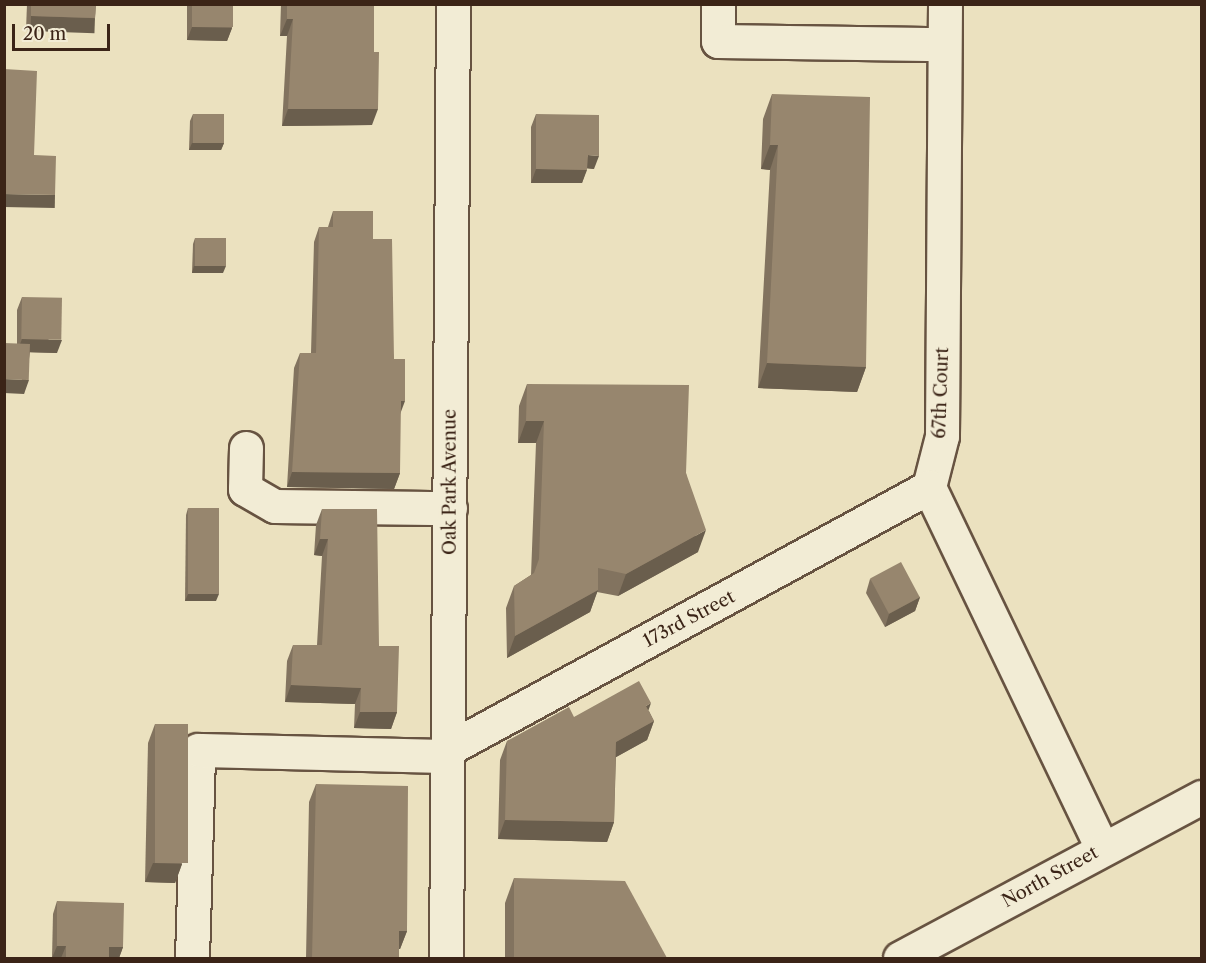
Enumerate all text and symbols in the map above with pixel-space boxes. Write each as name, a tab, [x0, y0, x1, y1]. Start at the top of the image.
scale bar	[15, 12, 112, 50]
text: 20 m	[23, 23, 66, 45]
street label: 67th Court	[929, 347, 953, 439]
street label: Oak Park Avenue	[439, 408, 461, 556]
street label: 173rd Street	[640, 586, 738, 652]
street label: North Street	[998, 842, 1102, 912]

